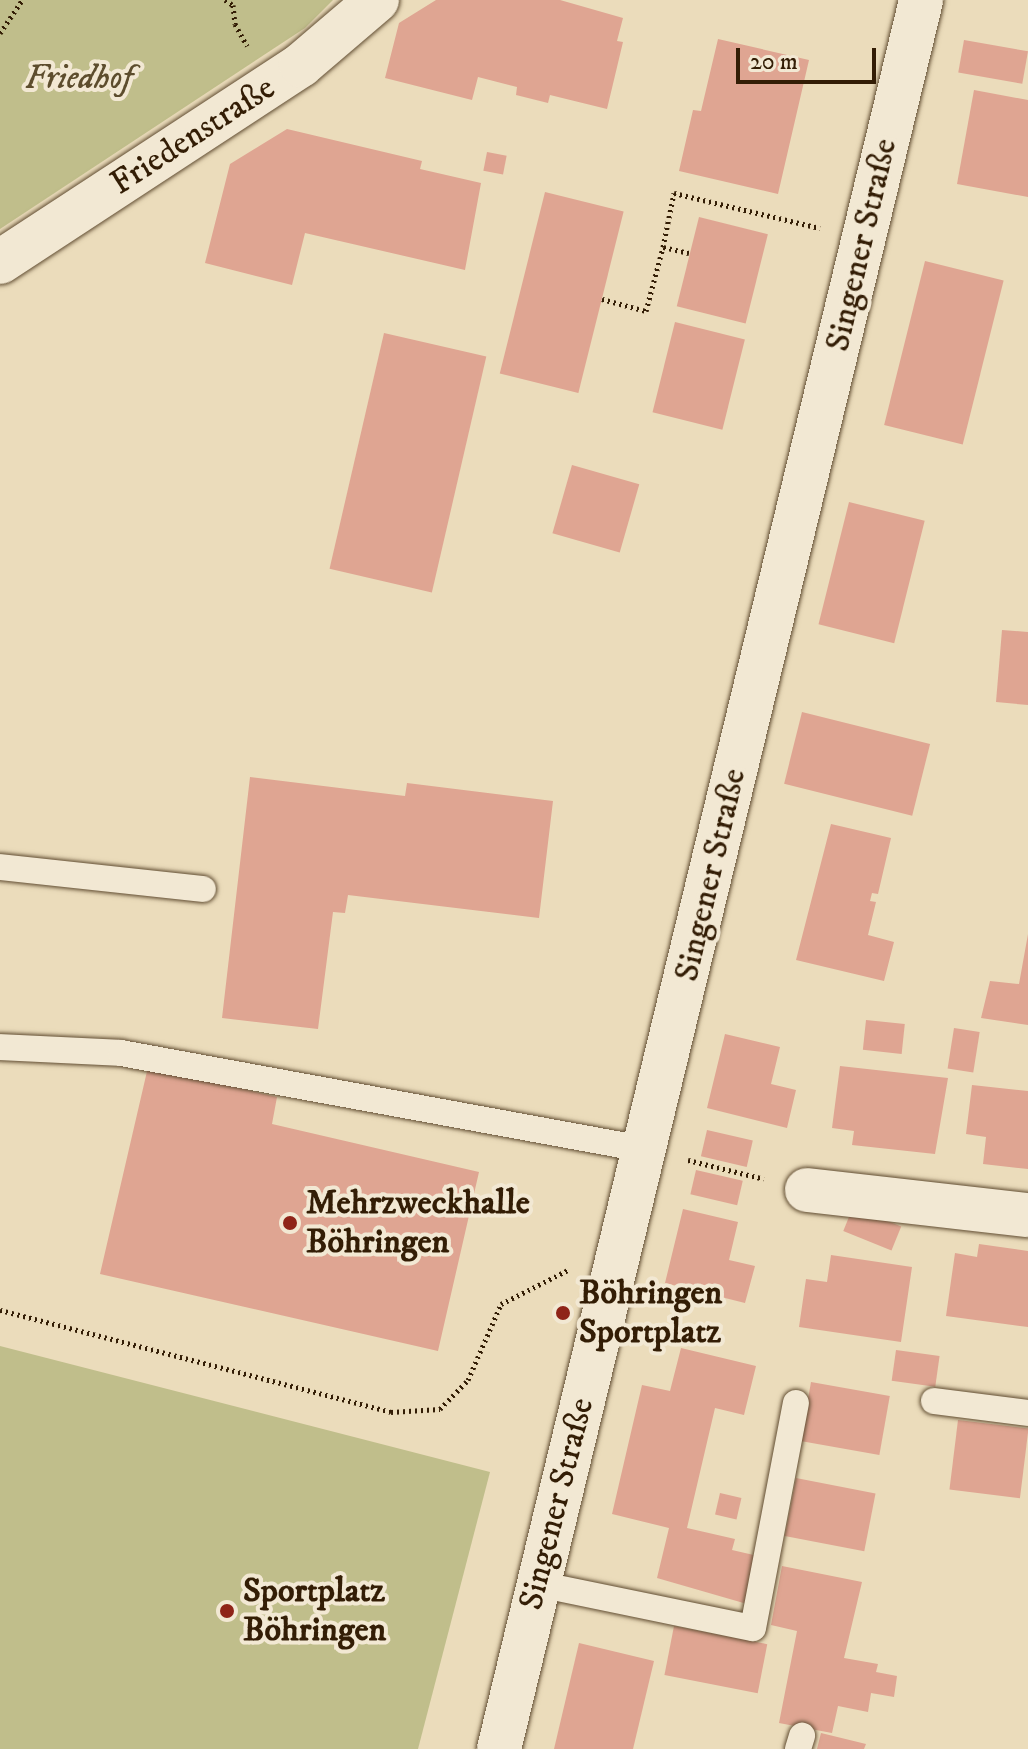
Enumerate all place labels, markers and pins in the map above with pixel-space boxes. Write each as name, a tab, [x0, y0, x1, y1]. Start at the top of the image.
place label: Mehrzweckhalle Böhringen	[306, 1183, 530, 1262]
marker: Mehrzweckhalle Böhringen	[281, 1214, 299, 1232]
place label: Böhringen Sportplatz	[579, 1273, 722, 1352]
marker: Böhringen Sportplatz	[554, 1304, 572, 1322]
place label: Sportplatz Böhringen	[243, 1571, 386, 1650]
marker: Sportplatz Böhringen	[218, 1602, 236, 1620]

